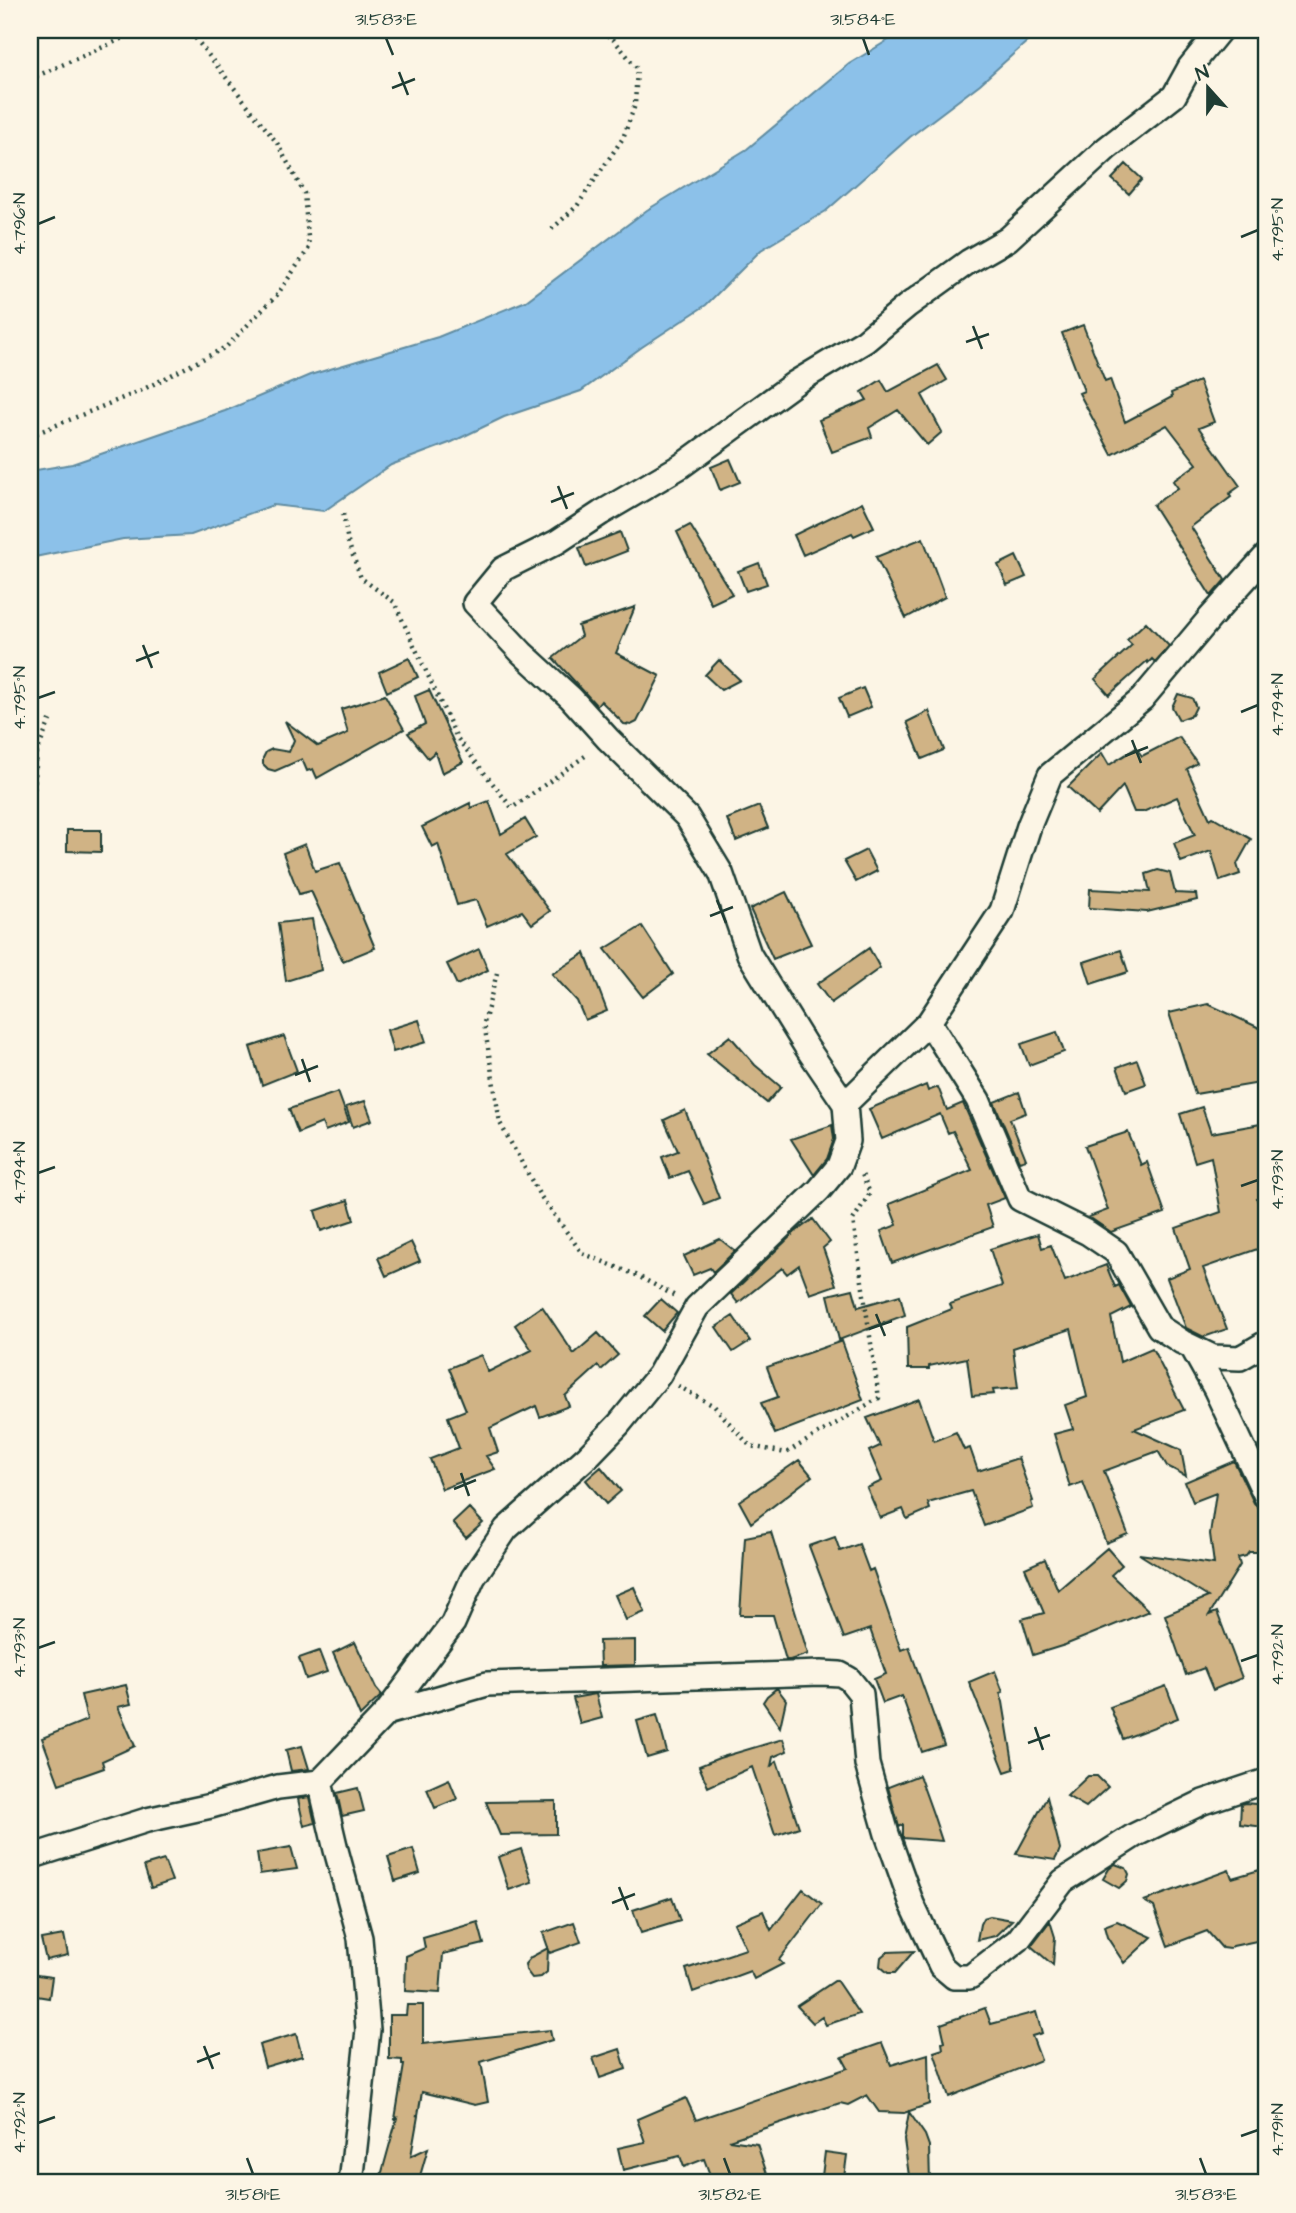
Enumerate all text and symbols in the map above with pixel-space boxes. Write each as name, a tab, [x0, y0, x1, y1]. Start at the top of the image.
text: 31.583°E	[355, 7, 417, 32]
text: 31.584°E	[830, 7, 896, 32]
north arrow	[1174, 52, 1244, 122]
text: N	[1192, 59, 1213, 88]
text: 4.796°N	[7, 193, 32, 255]
text: 4.795°N	[1265, 198, 1290, 262]
text: 4.795°N	[7, 666, 32, 730]
text: 4.794°N	[1265, 673, 1290, 737]
text: 4.794°N	[7, 1141, 32, 1205]
text: 4.793°N	[1265, 1150, 1290, 1210]
text: 4.793°N	[7, 1618, 32, 1678]
text: 4.792°N	[1265, 1624, 1290, 1686]
text: 4.792°N	[7, 2092, 32, 2154]
text: 4.791°N	[1265, 2103, 1290, 2157]
text: 31.581°E	[225, 2182, 281, 2207]
text: 31.582°E	[698, 2182, 762, 2207]
text: 31.583°E	[1175, 2182, 1237, 2207]

